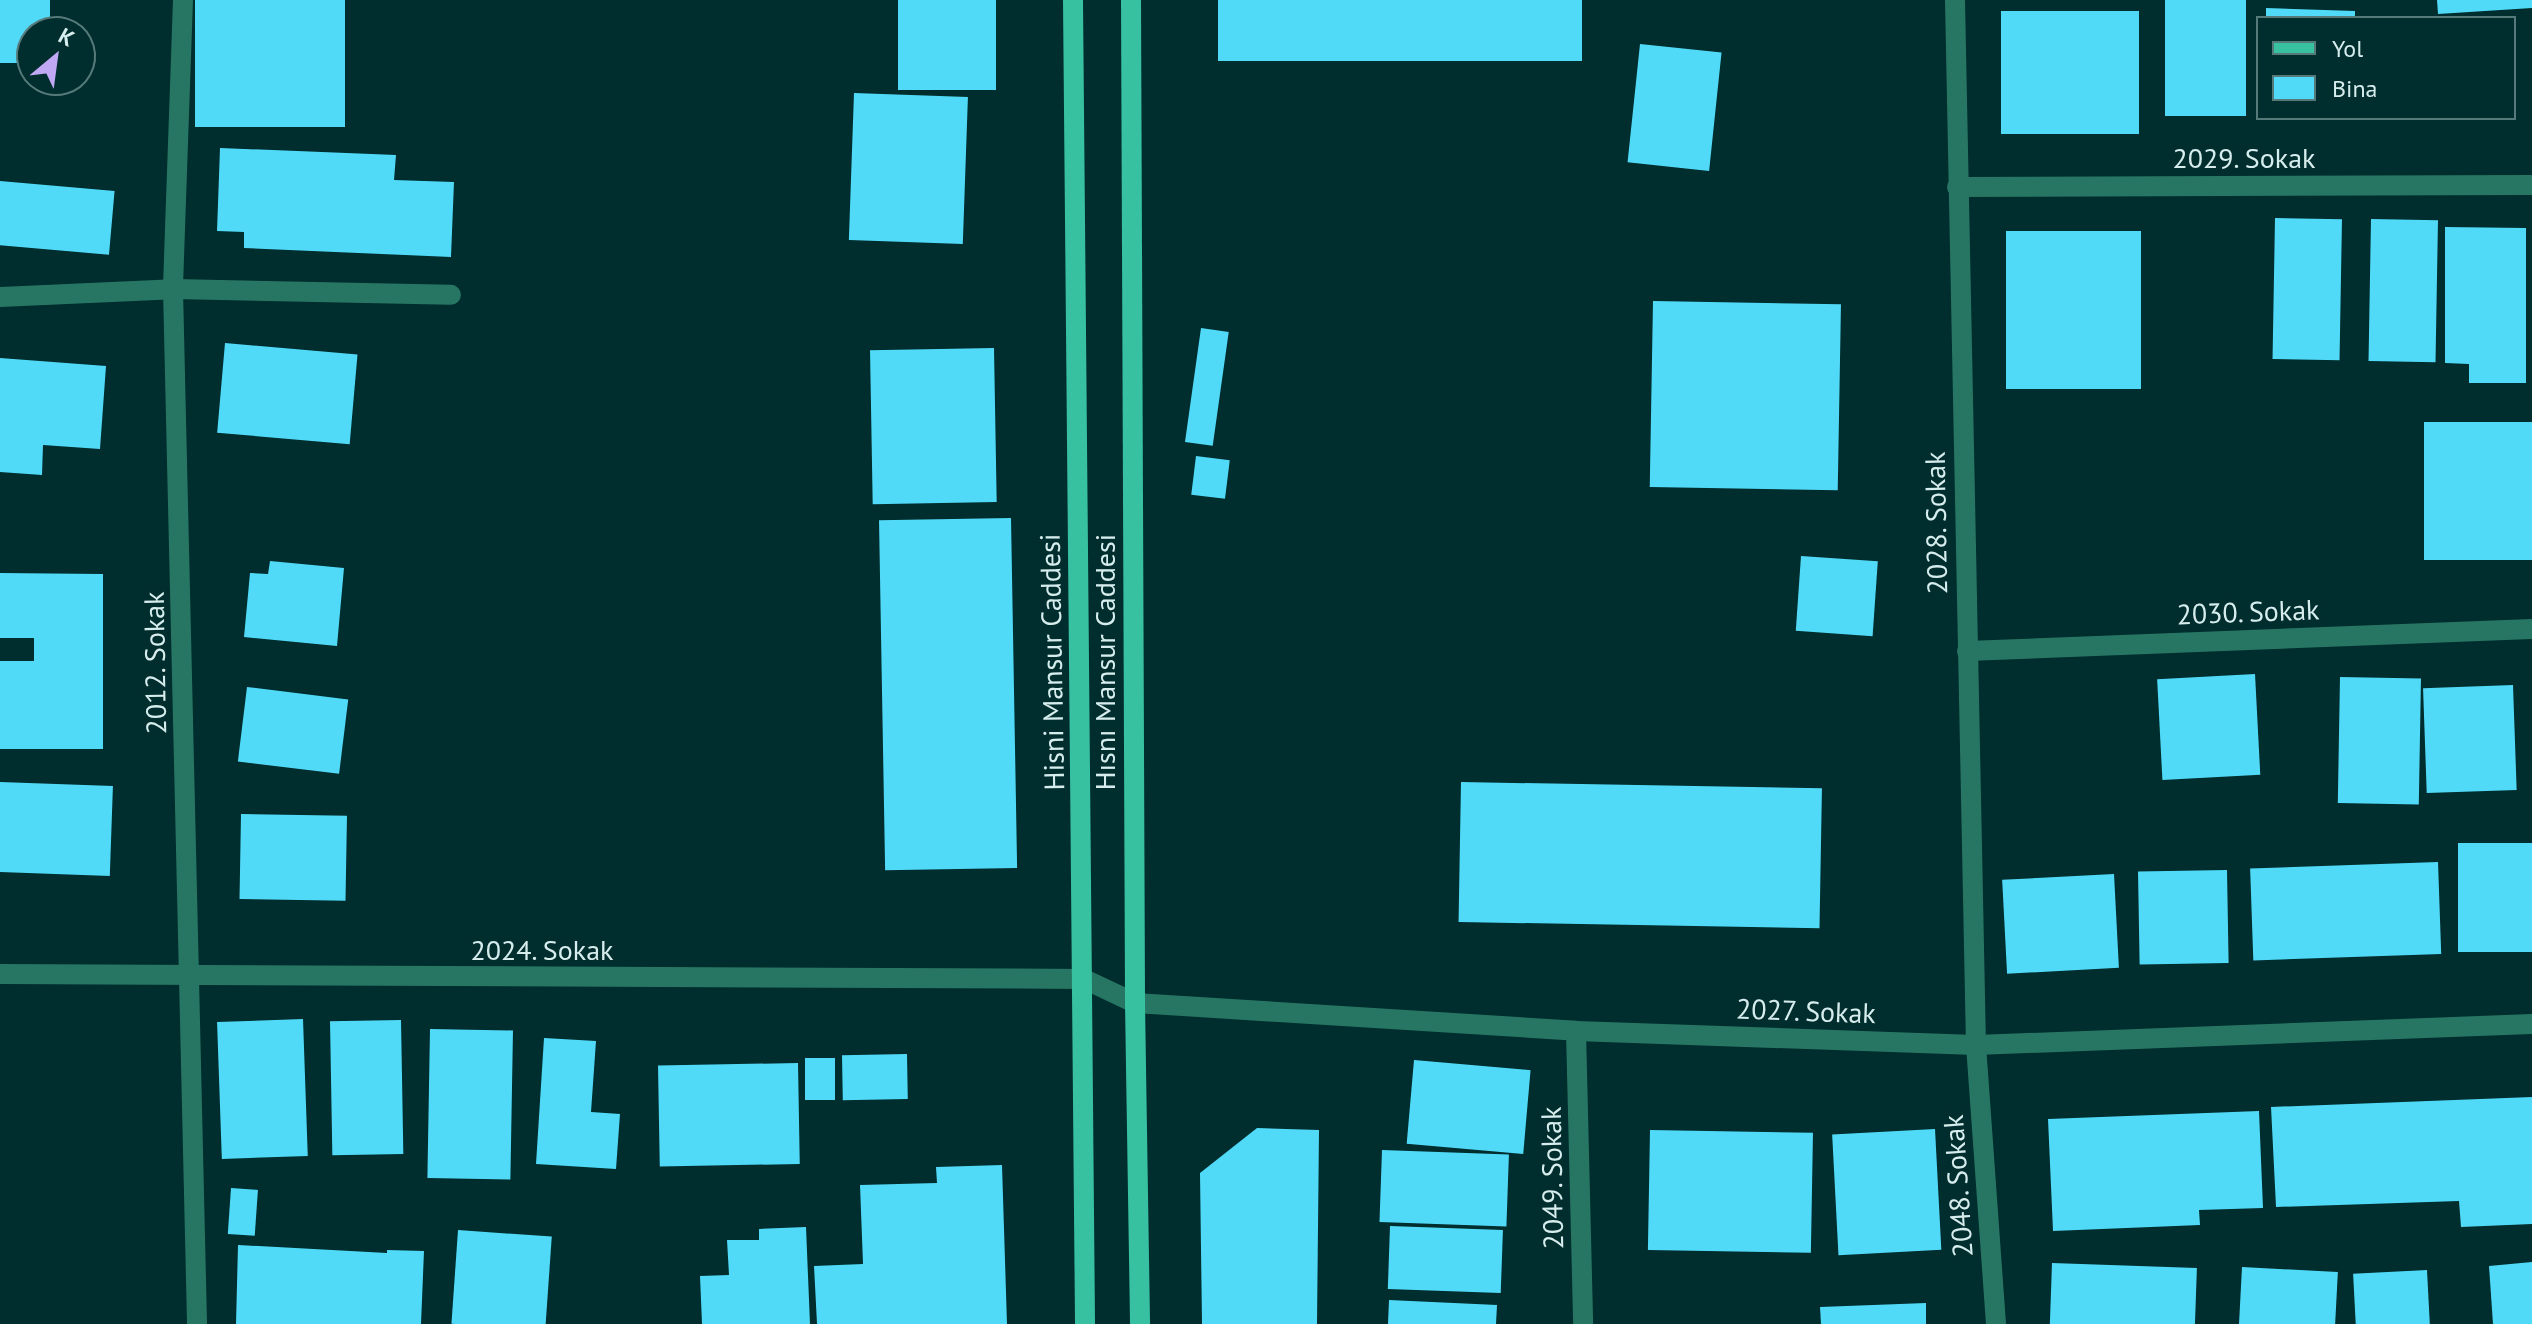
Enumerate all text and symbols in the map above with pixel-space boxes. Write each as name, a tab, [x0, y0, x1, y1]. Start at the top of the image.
north arrow	[16, 16, 96, 96]
legend	[2256, 16, 2516, 120]
text: K	[54, 21, 79, 52]
text: Yol	[2332, 33, 2363, 64]
text: Bina	[2332, 73, 2377, 104]
street label: 2029. Sokak	[2171, 141, 2317, 175]
street label: 2028. Sokak	[1918, 450, 1954, 596]
street label: Hisni Mansur Caddesi	[1033, 533, 1071, 791]
street label: Hısnı Mansur Caddesi	[1088, 534, 1122, 790]
street label: 2012. Sokak	[137, 590, 173, 736]
street label: 2030. Sokak	[2175, 593, 2321, 631]
street label: 2024. Sokak	[469, 933, 615, 967]
street label: 2027. Sokak	[1734, 992, 1878, 1030]
street label: 2049. Sokak	[1534, 1105, 1570, 1251]
street label: 2048. Sokak	[1936, 1112, 1980, 1260]

